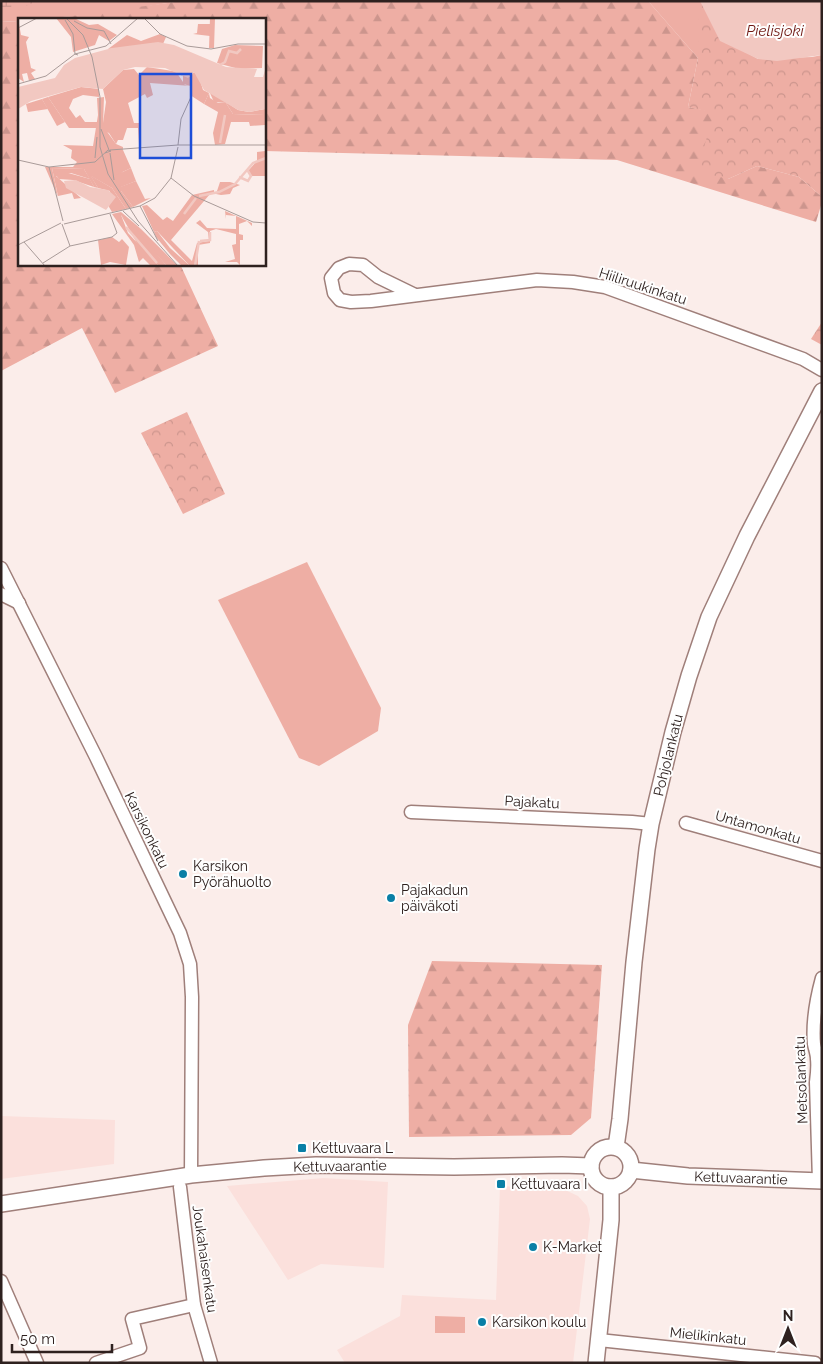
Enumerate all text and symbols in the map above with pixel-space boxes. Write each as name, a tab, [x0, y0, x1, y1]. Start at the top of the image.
inset map	[18, 18, 265, 265]
water label: Pielisjoki	[746, 22, 805, 40]
street label: Hiiliruukinkatu	[597, 264, 689, 308]
street label: Pohjolankatu	[650, 712, 686, 798]
street label: Karsikonkatu	[122, 789, 172, 871]
street label: Pajakatu	[504, 793, 560, 811]
street label: Untamonkatu	[713, 807, 803, 847]
place label: Karsikon Pyörähuolto	[193, 858, 271, 890]
marker: Karsikon Pyörähuolto	[177, 868, 189, 880]
place label: Pajakadun päiväkoti	[401, 882, 468, 914]
marker: Pajakadun päiväkoti	[385, 892, 397, 904]
street label: Metsolankatu	[791, 1036, 811, 1124]
place label: Kettuvaara L	[312, 1140, 393, 1156]
marker: Kettuvaara L	[296, 1142, 308, 1154]
street label: Kettuvaarantie	[293, 1157, 387, 1175]
street label: Kettuvaarantie	[694, 1168, 788, 1188]
place label: Kettuvaara I	[511, 1176, 588, 1192]
marker: Kettuvaara I	[495, 1178, 507, 1190]
street label: Joukahaisenkatu	[190, 1204, 220, 1314]
place label: K-Market	[543, 1239, 603, 1255]
marker: K-Market	[527, 1241, 539, 1253]
north arrow	[763, 1304, 813, 1354]
text: N	[783, 1308, 793, 1324]
place label: Karsikon koulu	[492, 1314, 586, 1330]
marker: Karsikon koulu	[476, 1316, 488, 1328]
scale bar	[12, 1322, 112, 1354]
street label: Mielikinkatu	[669, 1324, 747, 1348]
text: 50 m	[20, 1330, 55, 1348]

